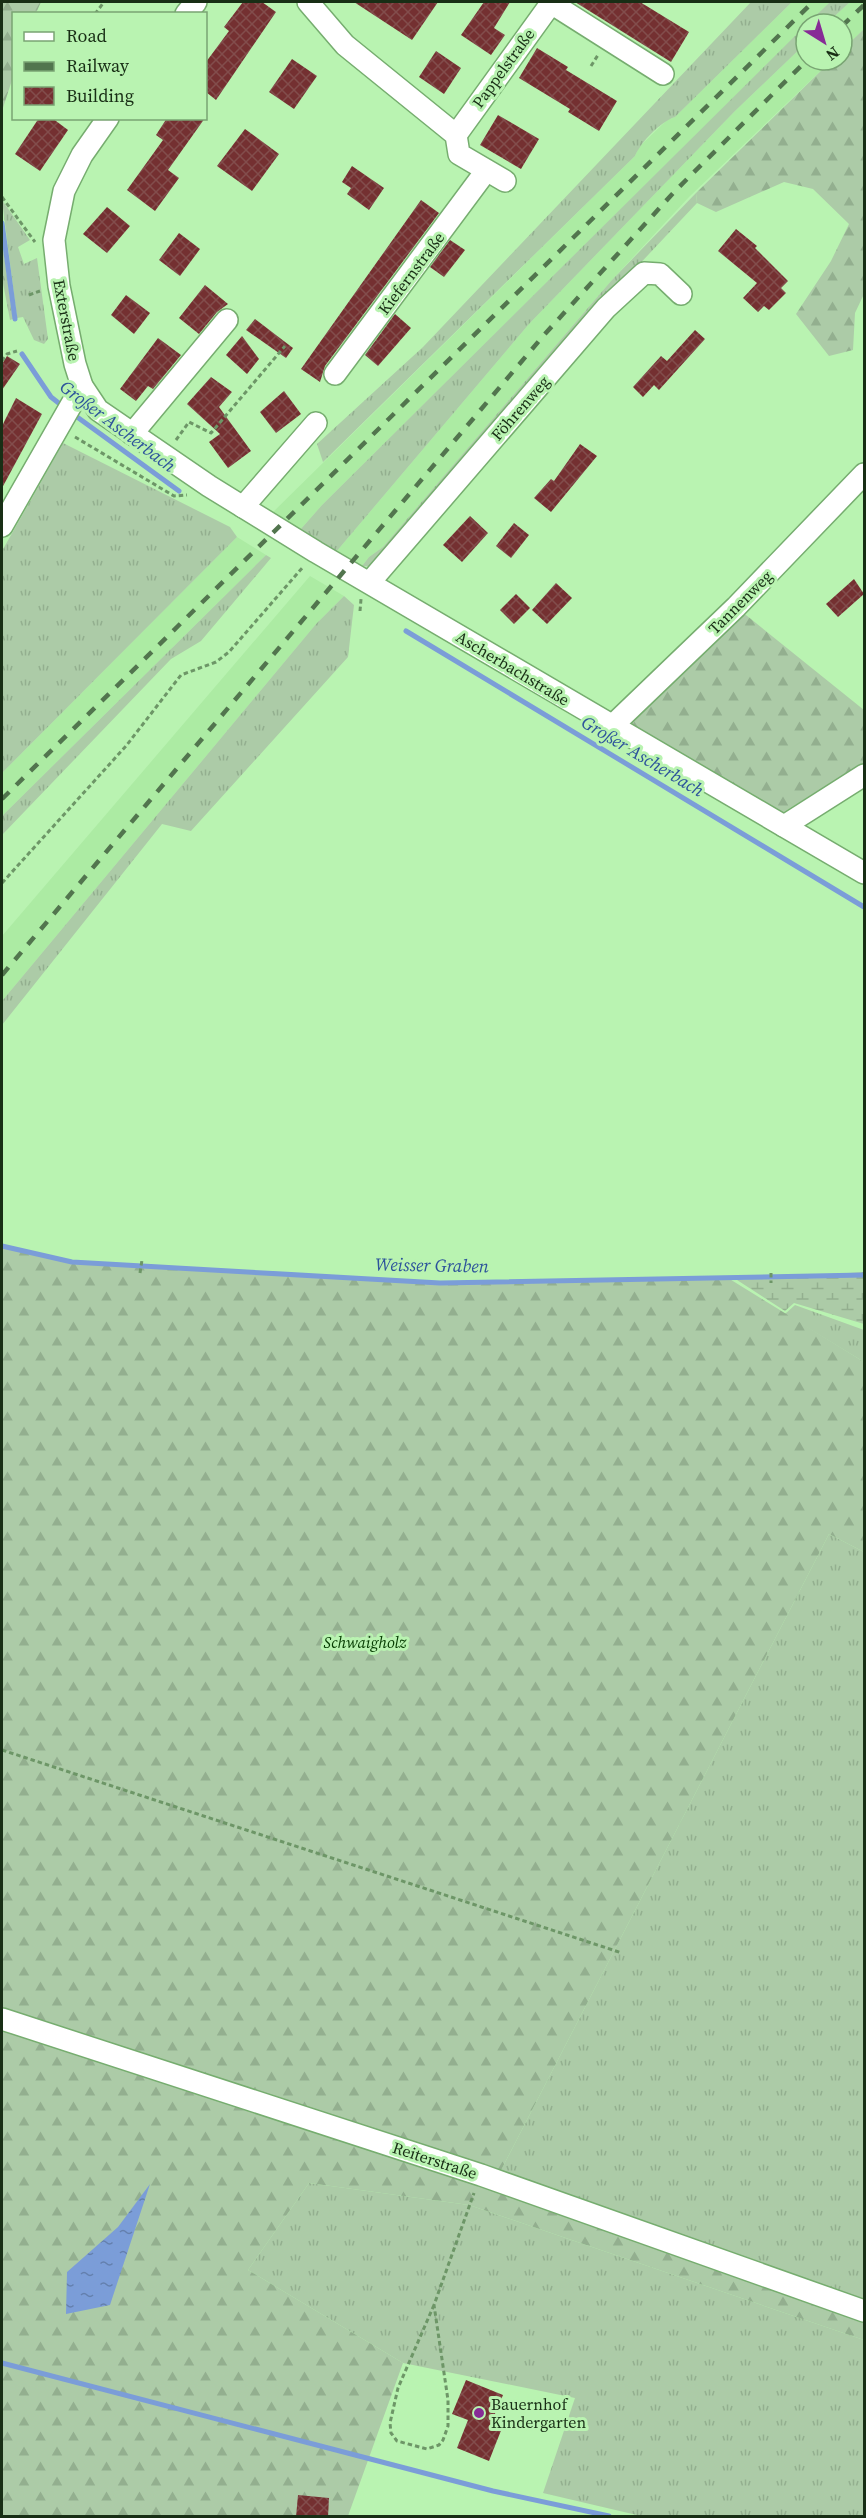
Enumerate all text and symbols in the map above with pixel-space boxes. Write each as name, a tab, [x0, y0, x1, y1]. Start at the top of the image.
legend	[12, 12, 207, 120]
north arrow	[794, 12, 854, 72]
text: Road	[66, 23, 107, 48]
street label: Pappelstraße	[467, 24, 539, 112]
text: N	[821, 42, 844, 66]
text: Railway	[66, 53, 130, 78]
text: Building	[66, 83, 134, 108]
street label: Kiefernstraße	[373, 227, 449, 319]
street label: Exterstraße	[48, 277, 86, 363]
street label: Föhrenweg	[486, 371, 554, 445]
water label: Großer Ascherbach	[55, 374, 181, 478]
street label: Tannenweg	[703, 565, 777, 639]
street label: Ascherbachstraße	[452, 625, 574, 711]
water label: Großer Ascherbach	[577, 709, 709, 803]
water label: Weisser Graben	[375, 1252, 489, 1278]
park label: Schwaigholz	[324, 1631, 407, 1653]
street label: Reiterstraße	[390, 2136, 480, 2184]
place label: Bauernhof Kindergarten	[491, 2393, 586, 2433]
marker: Bauernhof Kindergarten	[472, 2406, 486, 2420]

